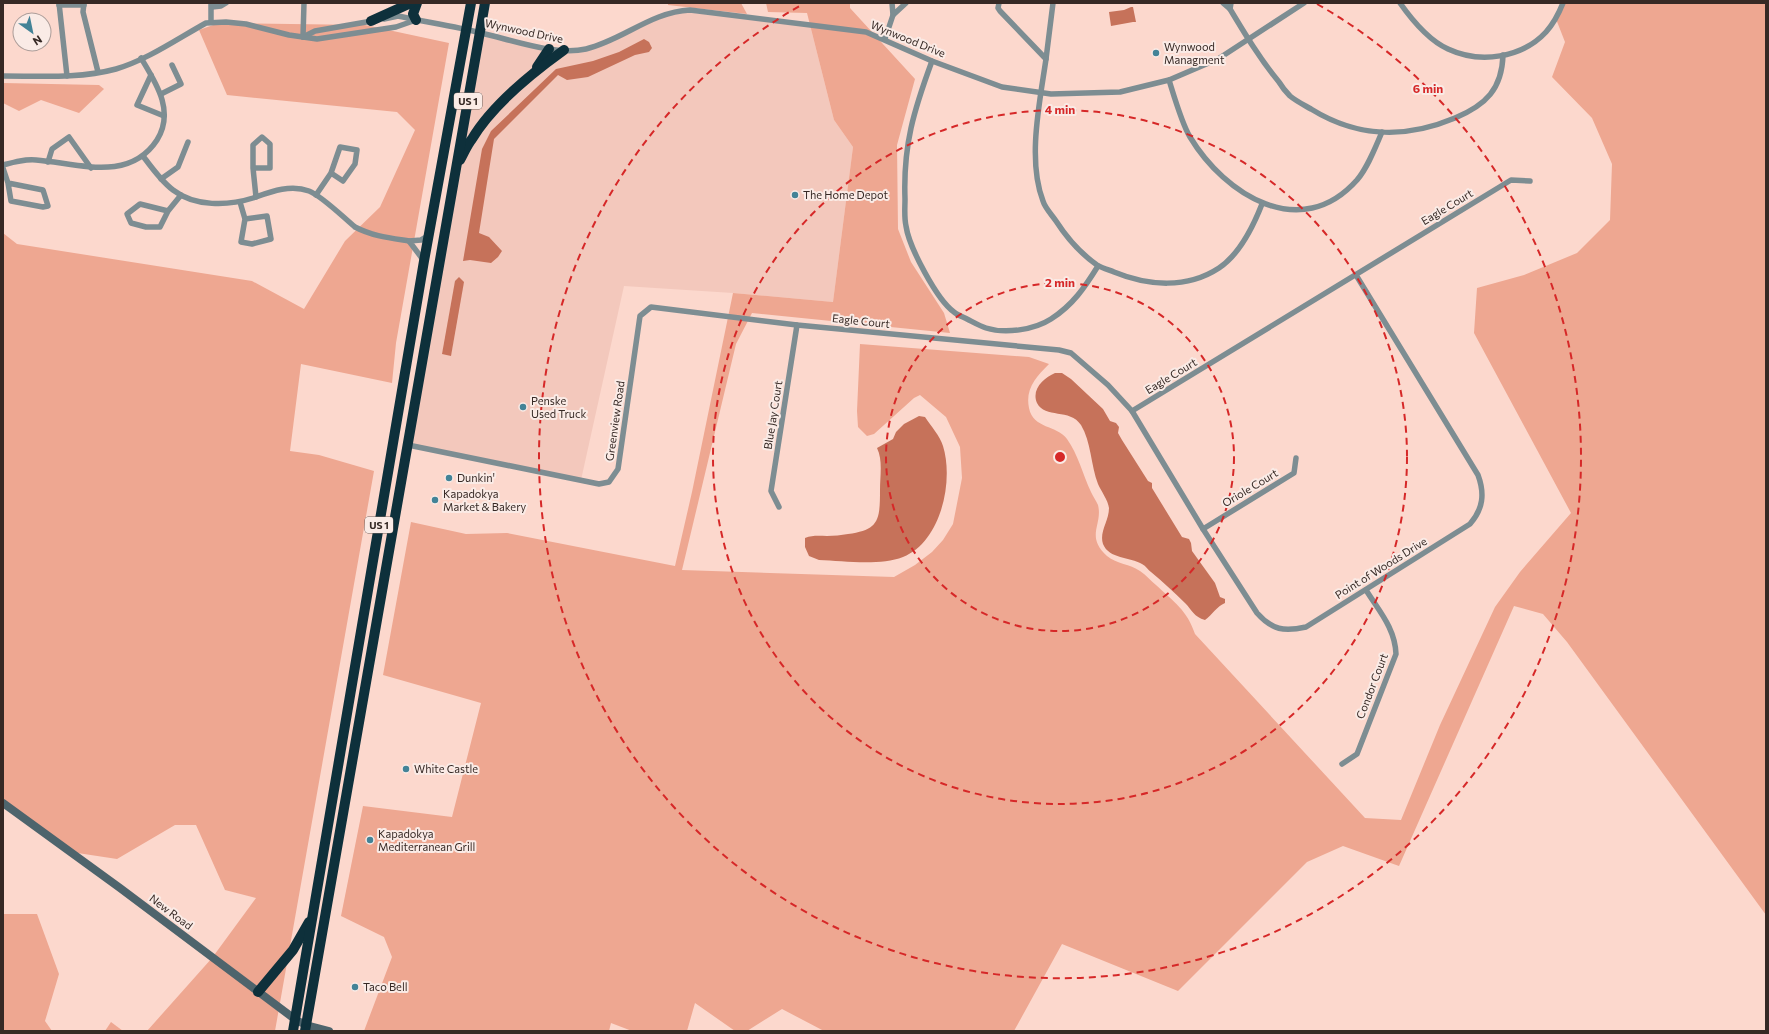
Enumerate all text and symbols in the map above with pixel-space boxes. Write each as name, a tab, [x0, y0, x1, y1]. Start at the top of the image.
north arrow	[12, 12, 52, 52]
street label: Wynwood Drive	[484, 16, 565, 45]
street label: Wynwood Drive	[869, 18, 948, 60]
text: N	[31, 33, 45, 49]
place label: Wynwood Managment	[1164, 40, 1225, 66]
marker: Wynwood Managment	[1151, 48, 1161, 58]
text: 6 min	[1413, 81, 1443, 95]
road number: US 1	[454, 93, 482, 109]
text: 4 min	[1045, 102, 1075, 116]
street label: Eagle Court	[1418, 186, 1475, 227]
place label: The Home Depot	[803, 188, 888, 201]
marker: The Home Depot	[790, 190, 800, 200]
text: 2 min	[1045, 275, 1075, 289]
street label: Eagle Court	[831, 311, 891, 330]
street label: Eagle Court	[1142, 355, 1199, 396]
street label: Blue Jay Court	[761, 379, 785, 451]
street label: Greenview Road	[602, 380, 627, 462]
place label: Penske Used Truck	[531, 394, 586, 420]
marker: Penske Used Truck	[518, 402, 528, 412]
centre of rings	[1053, 450, 1067, 464]
street label: Oriole Court	[1220, 466, 1280, 509]
place label: Dunkin'	[457, 471, 495, 484]
marker: Dunkin'	[444, 473, 454, 483]
place label: Kapadokya Market & Bakery	[443, 487, 527, 513]
marker: Kapadokya Market & Bakery	[430, 495, 440, 505]
road number: US 1	[365, 517, 393, 533]
street label: Point of Woods Drive	[1333, 534, 1429, 601]
street label: Condor Court	[1353, 651, 1390, 720]
place label: White Castle	[414, 762, 478, 775]
marker: White Castle	[401, 764, 411, 774]
place label: Kapadokya Mediterranean Grill	[378, 827, 475, 853]
marker: Kapadokya Mediterranean Grill	[365, 835, 375, 845]
street label: New Road	[147, 891, 195, 932]
place label: Taco Bell	[363, 980, 407, 993]
marker: Taco Bell	[350, 982, 360, 992]

